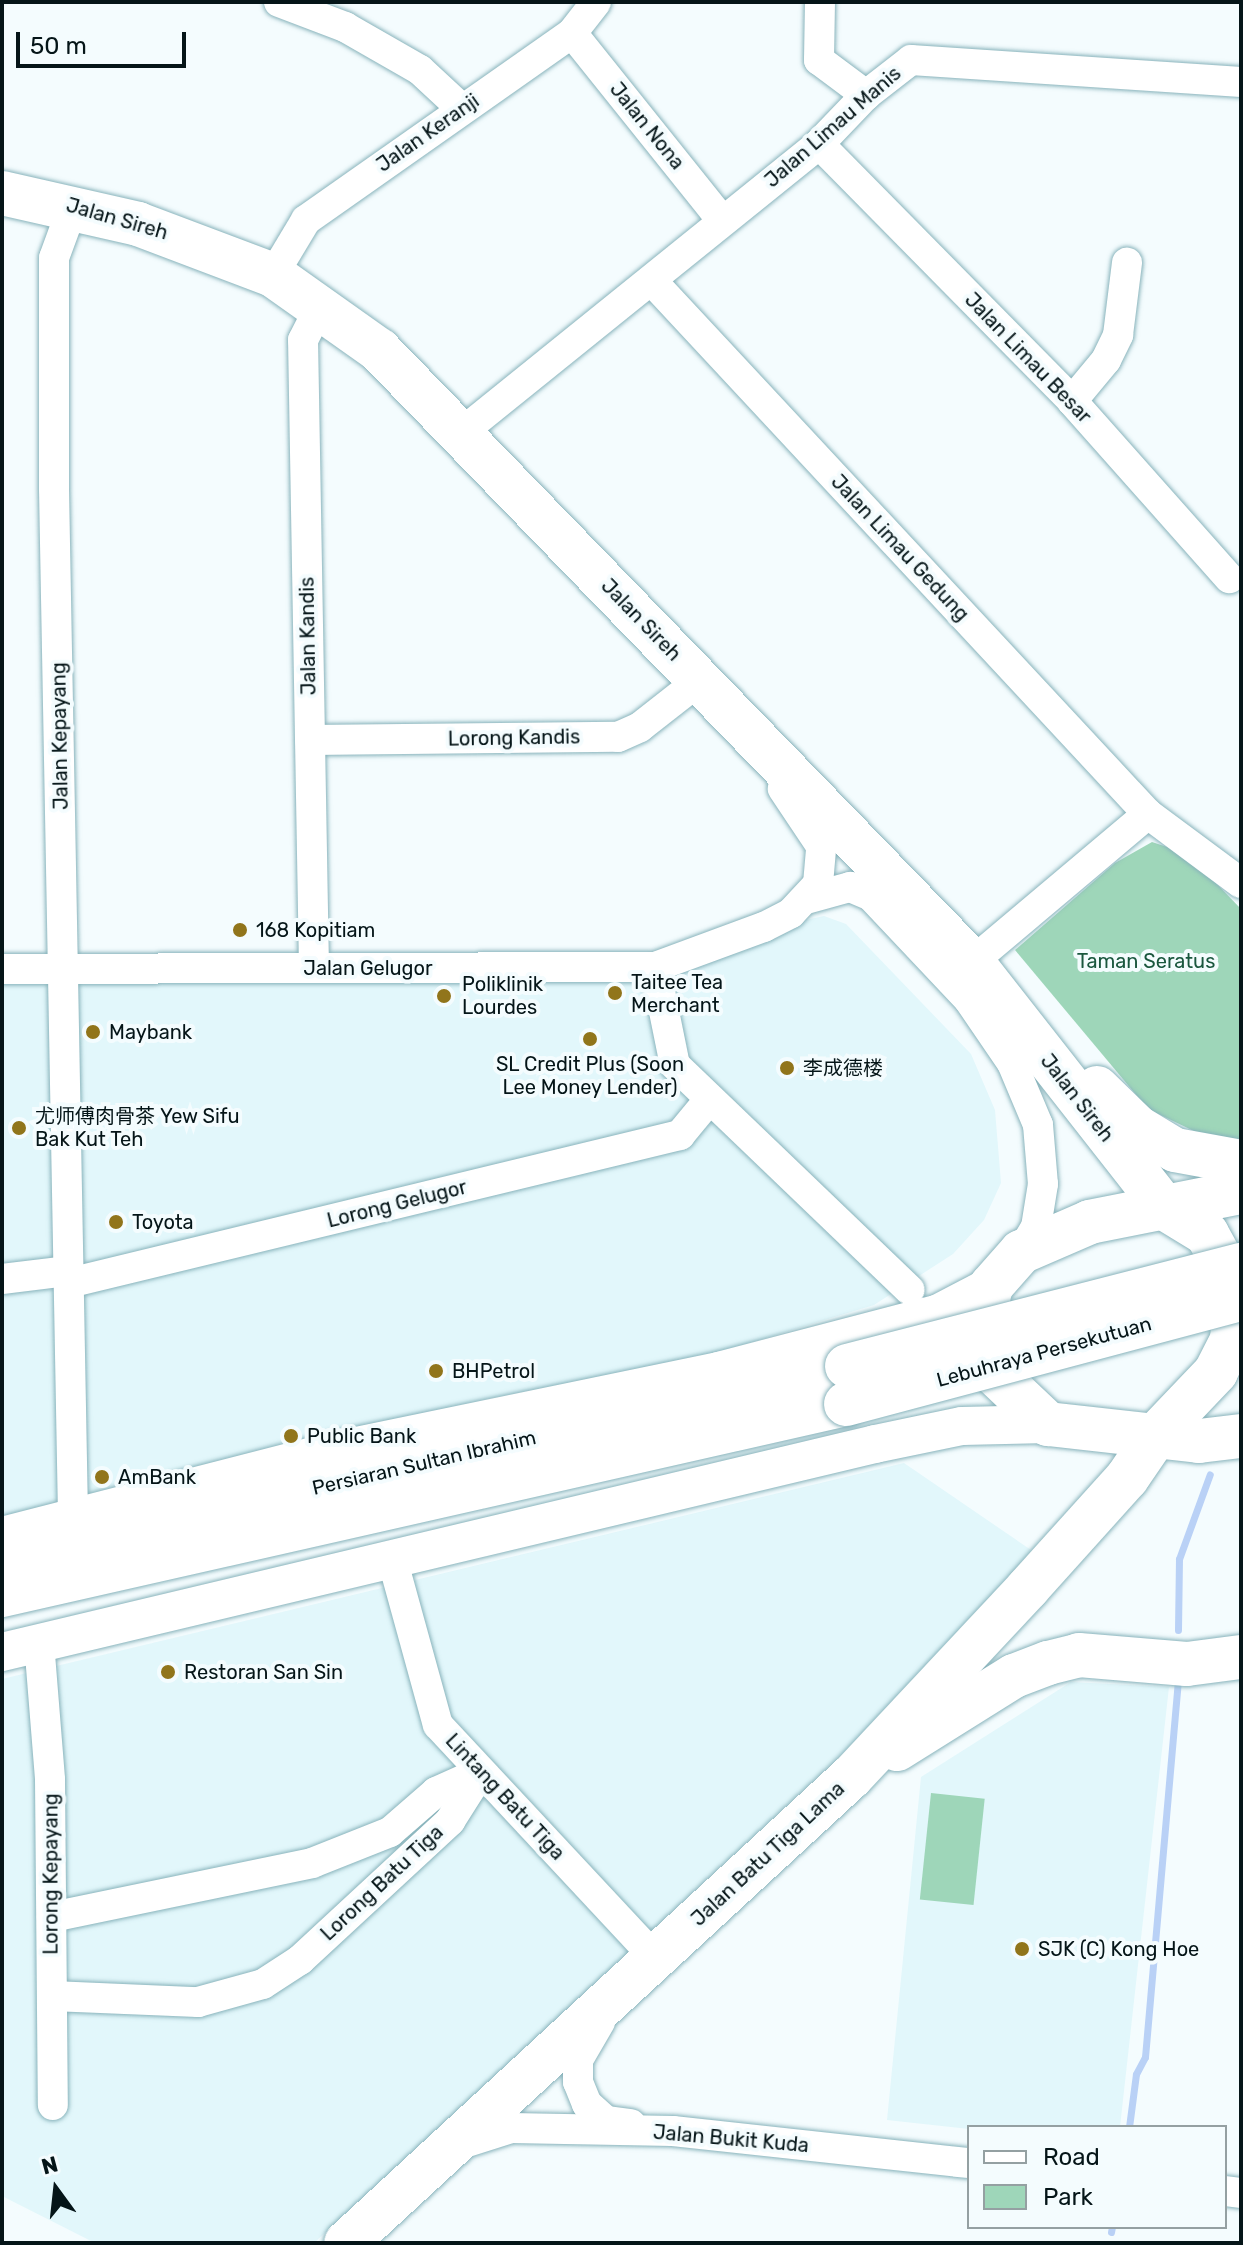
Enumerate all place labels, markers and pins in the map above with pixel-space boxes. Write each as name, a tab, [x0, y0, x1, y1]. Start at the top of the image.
place label: 168 Kopitiam	[256, 918, 375, 942]
marker: 168 Kopitiam	[231, 921, 249, 939]
place label: Taitee Tea Merchant	[631, 970, 724, 1017]
place label: Poliklinik Lourdes	[462, 972, 543, 1019]
marker: Taitee Tea Merchant	[606, 984, 624, 1002]
marker: Poliklinik Lourdes	[433, 985, 455, 1007]
place label: Maybank	[109, 1020, 192, 1044]
marker: Maybank	[84, 1023, 102, 1041]
marker: SL Credit Plus (Soon Lee Money Lender)	[581, 1030, 599, 1048]
place label: SL Credit Plus (Soon Lee Money Lender)	[496, 1052, 684, 1099]
place label: 李成德楼	[803, 1056, 883, 1080]
marker: 李成德楼	[778, 1059, 796, 1077]
place label: 尤师傅肉骨茶 Yew Sifu Bak Kut Teh	[35, 1104, 240, 1151]
marker: 尤师傅肉骨茶 Yew Sifu Bak Kut Teh	[10, 1119, 28, 1137]
place label: Toyota	[132, 1210, 194, 1234]
marker: Toyota	[107, 1213, 125, 1231]
place label: BHPetrol	[452, 1359, 535, 1383]
marker: BHPetrol	[427, 1362, 445, 1380]
place label: Public Bank	[307, 1424, 416, 1448]
marker: Public Bank	[282, 1427, 300, 1445]
place label: AmBank	[118, 1465, 196, 1489]
marker: AmBank	[93, 1468, 111, 1486]
place label: Restoran San Sin	[184, 1660, 343, 1684]
marker: Restoran San Sin	[159, 1663, 177, 1681]
place label: SJK (C) Kong Hoe	[1038, 1937, 1200, 1961]
marker: SJK (C) Kong Hoe	[1013, 1940, 1031, 1958]

